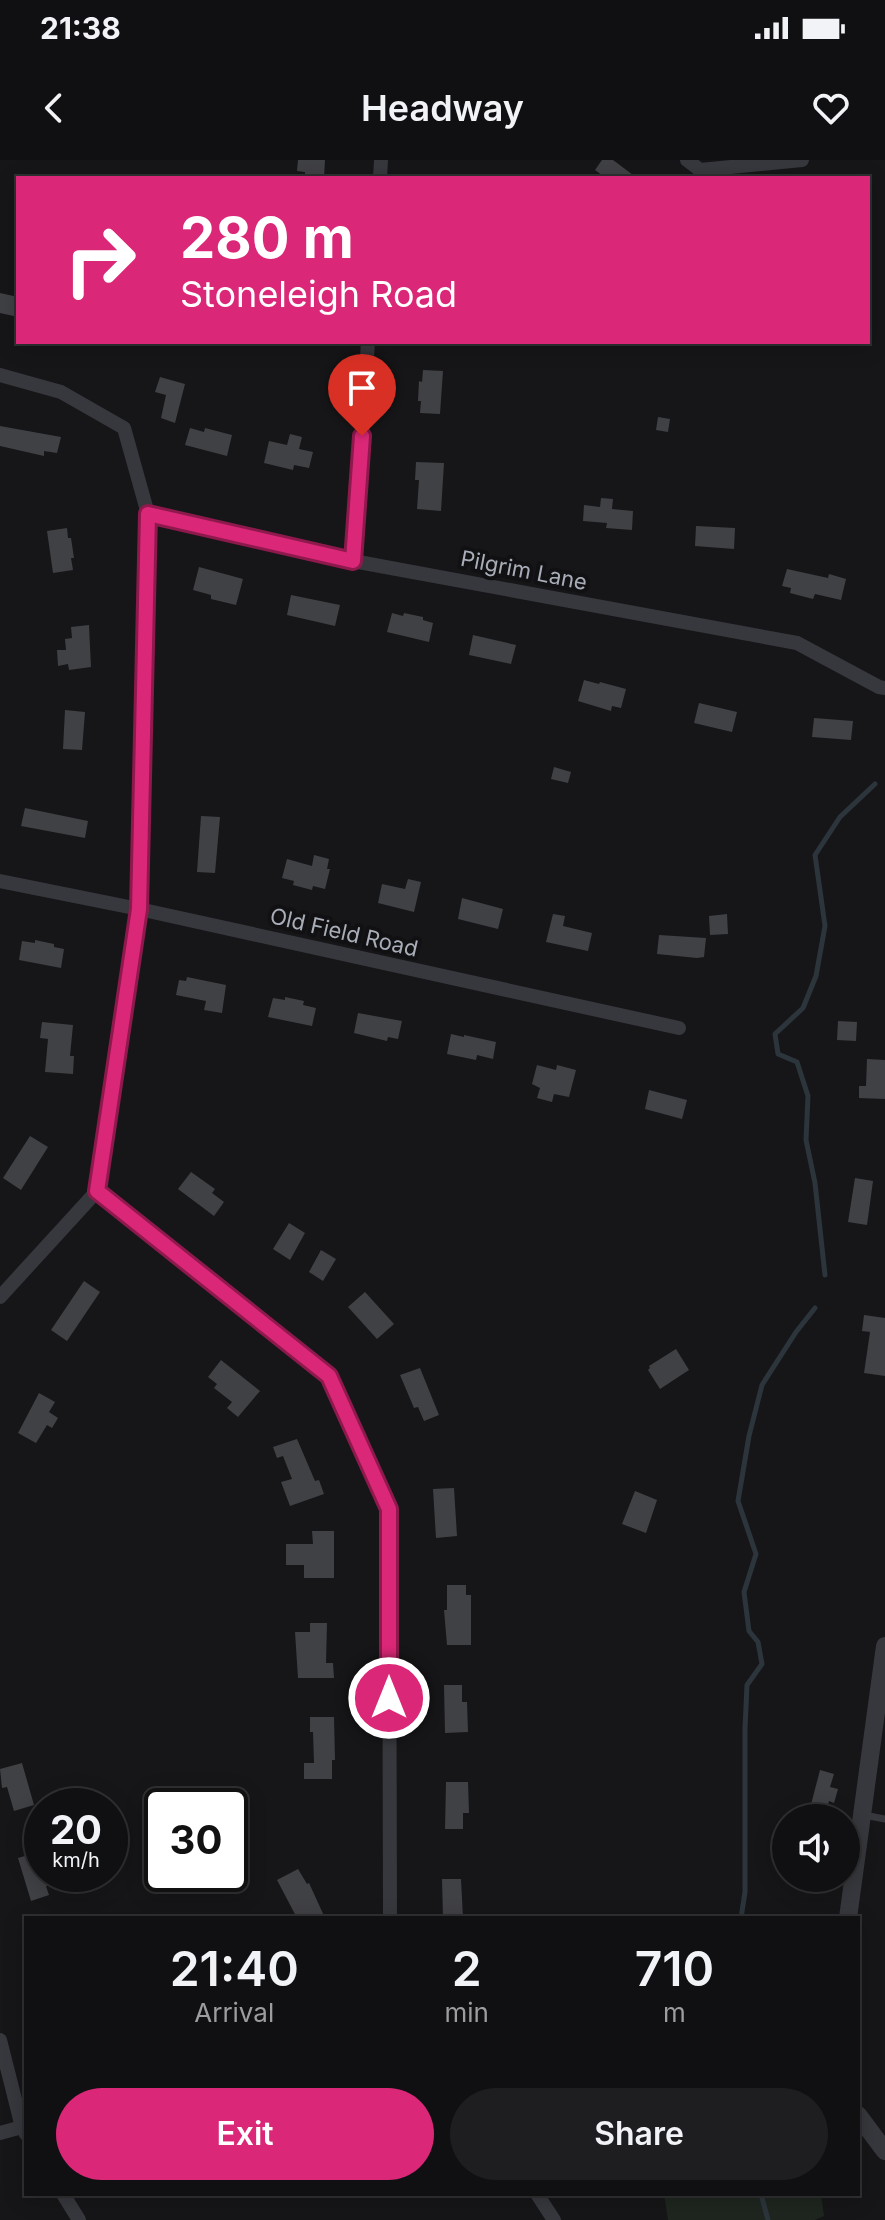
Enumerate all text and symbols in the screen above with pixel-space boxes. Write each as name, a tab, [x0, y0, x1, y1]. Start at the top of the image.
text: 21:38	[40, 10, 121, 46]
icon: back	[32, 86, 76, 130]
text: Headway	[361, 86, 524, 130]
icon: heart	[809, 86, 853, 130]
text: 280 m	[180, 204, 354, 272]
icon: right	[48, 208, 152, 312]
text: Stoneleigh Road	[180, 272, 457, 316]
pin	[328, 354, 396, 436]
icon: arrive	[340, 366, 384, 410]
street label: Pilgrim Lane	[459, 545, 589, 595]
street label: Old Field Road	[268, 902, 420, 962]
position arrow	[347, 1656, 431, 1740]
speed limit sign: 30	[144, 1788, 248, 1892]
map controls	[772, 1804, 860, 1892]
button: sound	[772, 1804, 860, 1892]
text: 20	[50, 1805, 102, 1854]
text: km/h	[52, 1848, 100, 1872]
text: 21:40	[170, 1939, 299, 1998]
text: 2	[452, 1939, 482, 1998]
text: 710	[635, 1939, 714, 1998]
text: Arrival	[194, 1997, 274, 2028]
text: min	[445, 1997, 489, 2028]
text: m	[663, 1997, 686, 2028]
button: Exit	[56, 2088, 434, 2180]
button: Share	[450, 2088, 828, 2180]

